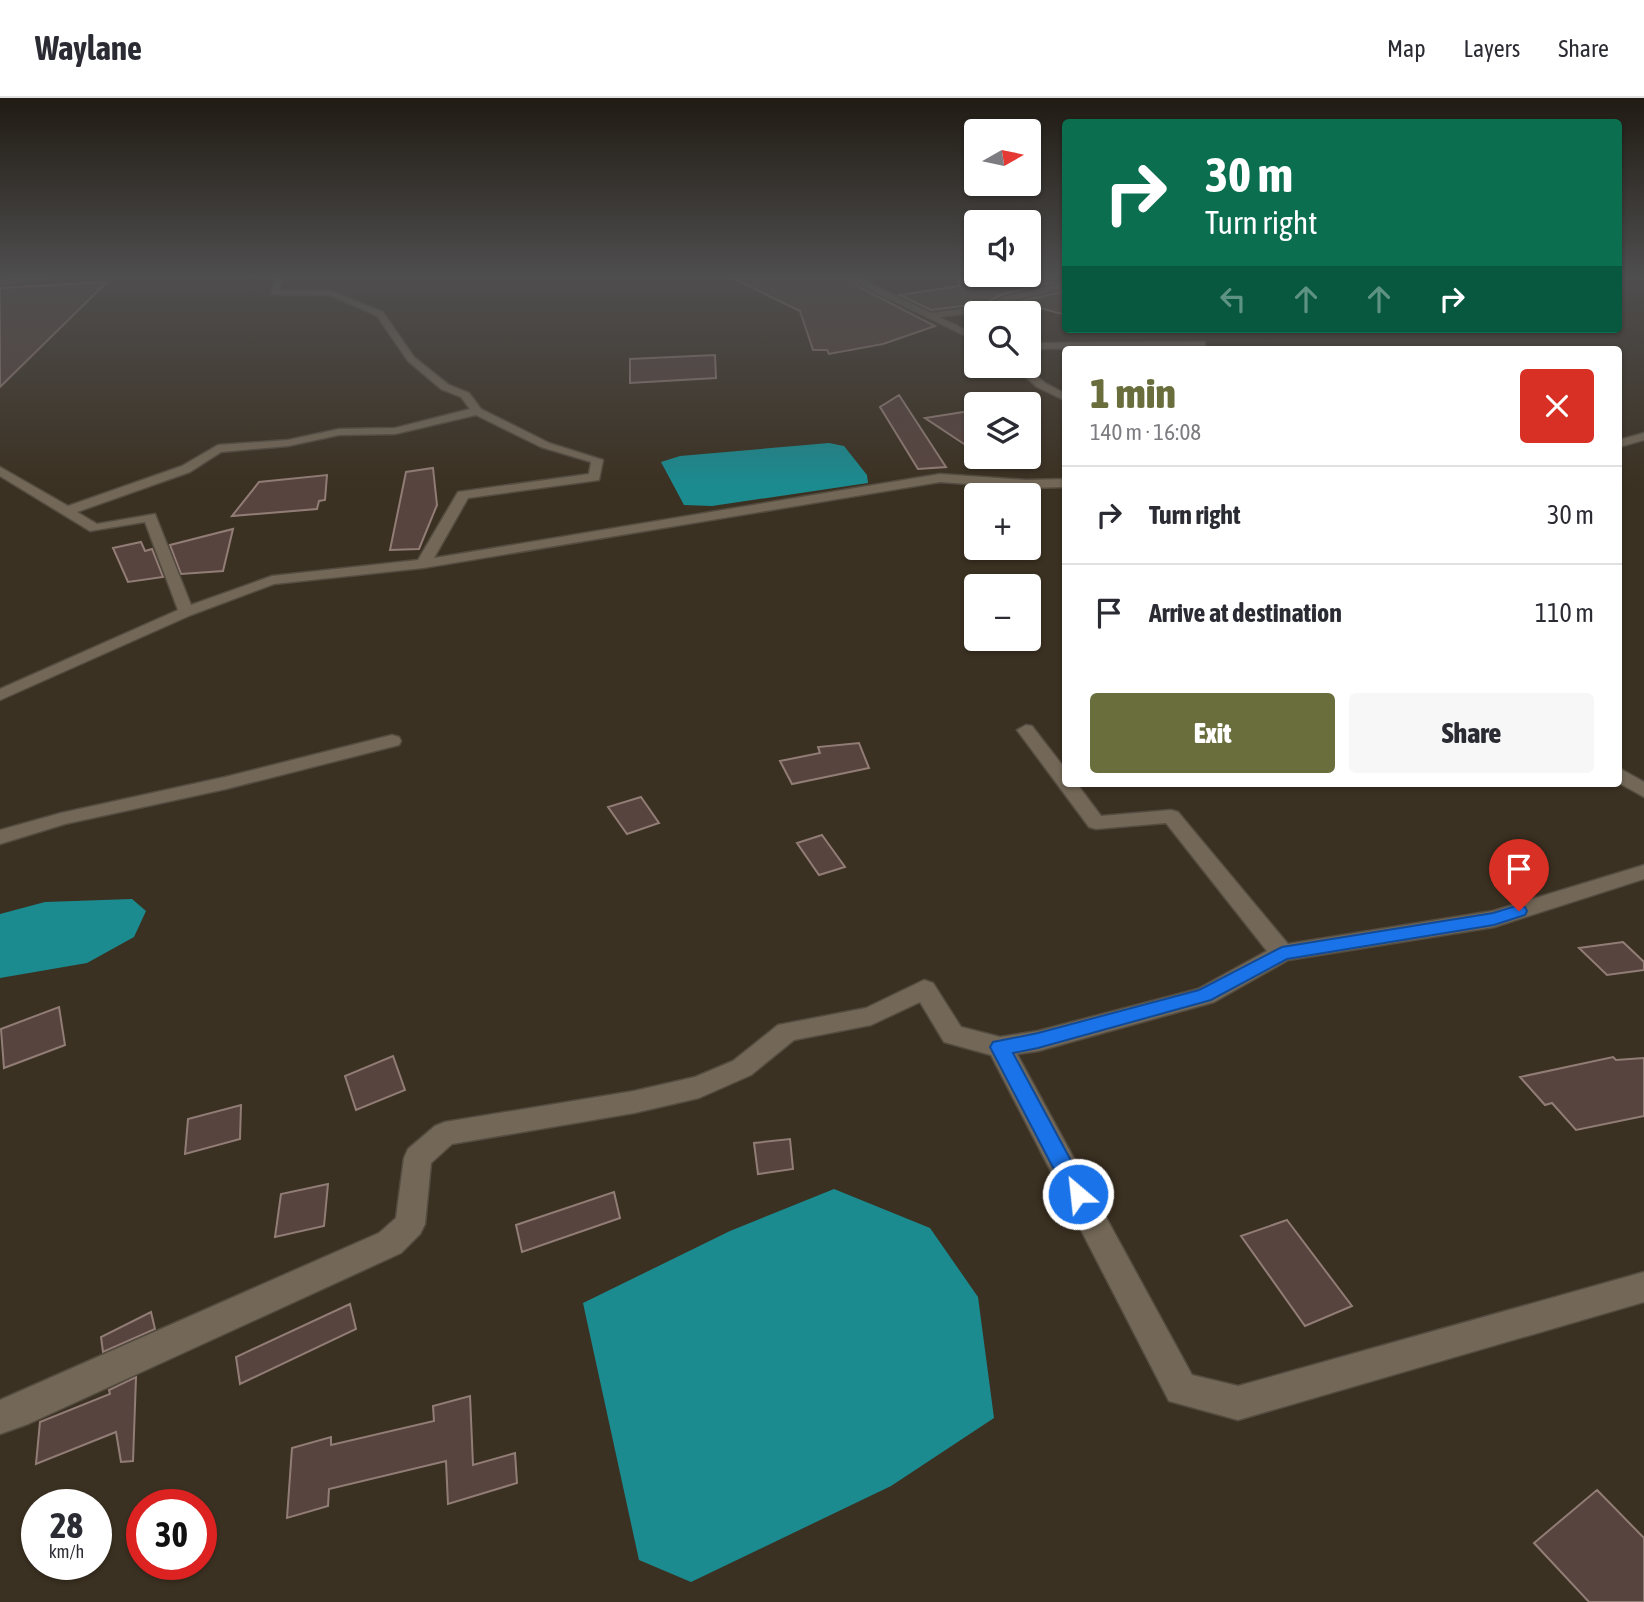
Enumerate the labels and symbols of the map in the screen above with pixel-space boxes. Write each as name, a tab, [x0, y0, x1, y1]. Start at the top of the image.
north arrow	[964, 119, 1041, 196]
pin	[1489, 839, 1549, 911]
position arrow	[1041, 1157, 1115, 1231]
speed limit sign: 30	[126, 1489, 217, 1580]

